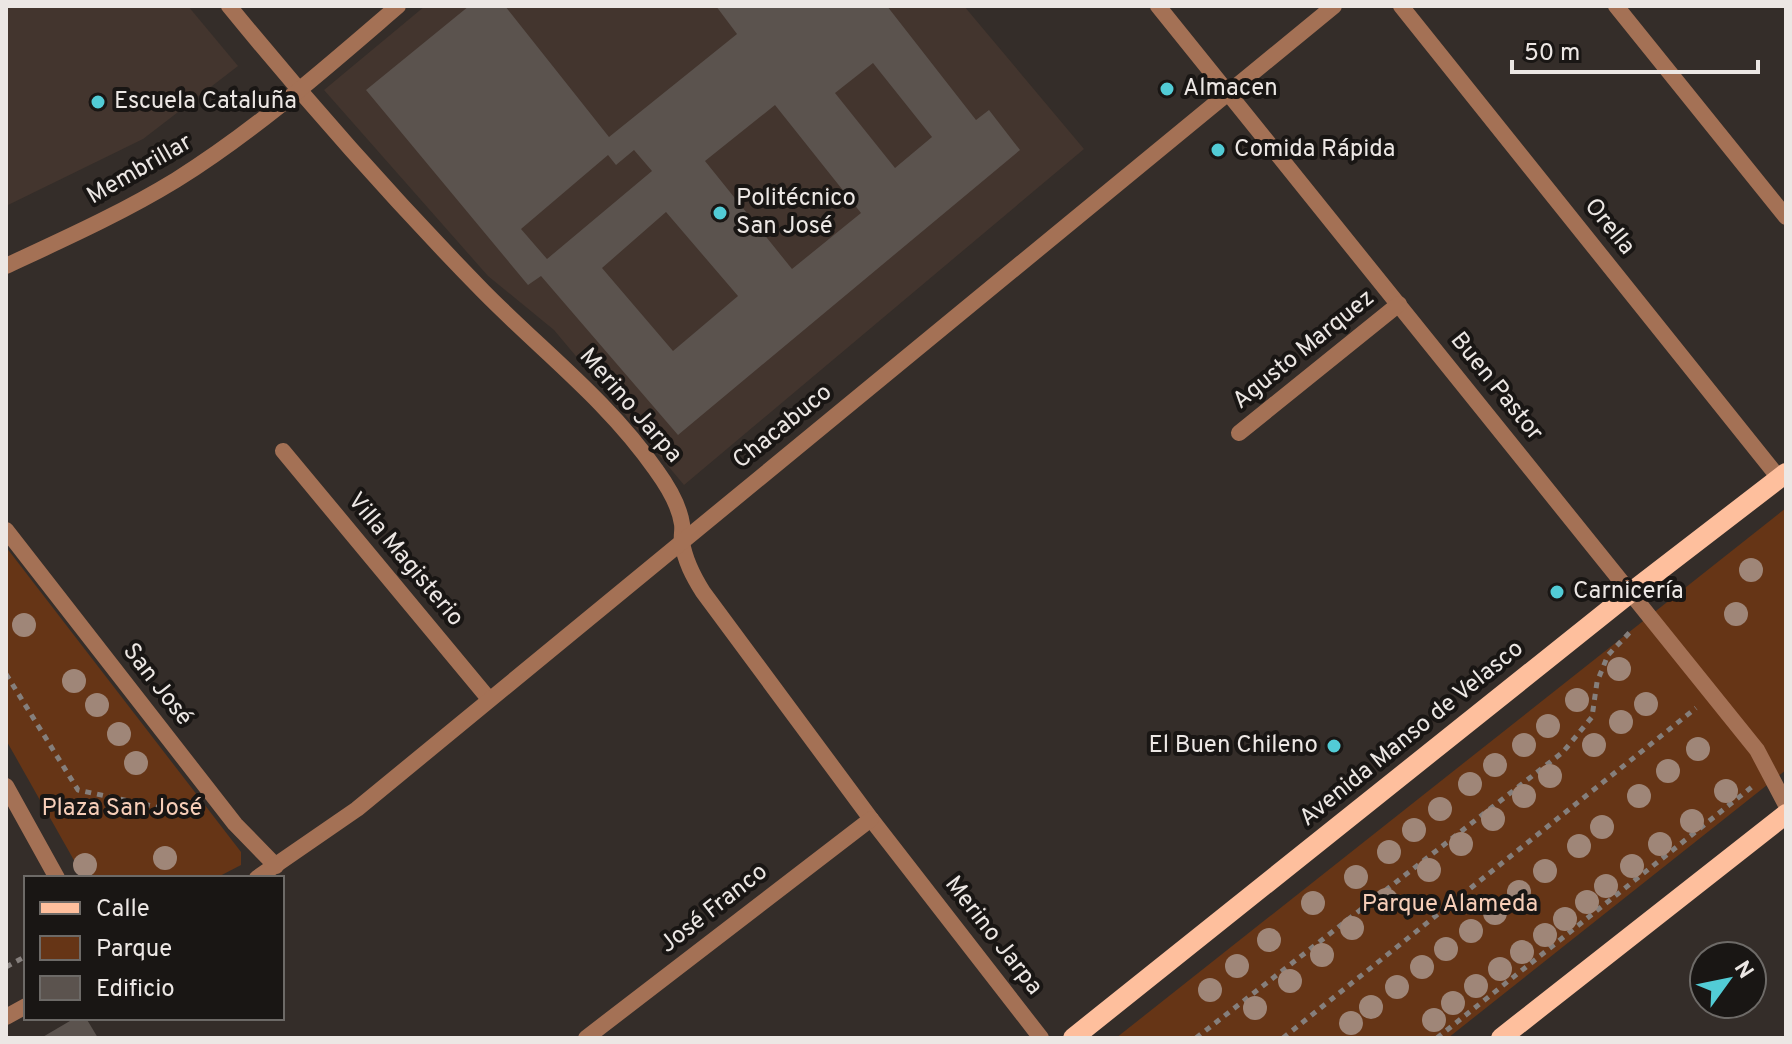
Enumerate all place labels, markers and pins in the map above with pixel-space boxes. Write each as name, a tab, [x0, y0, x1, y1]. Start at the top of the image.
place label: Almacen	[1183, 74, 1278, 104]
marker: Almacen	[1158, 80, 1176, 98]
place label: Escuela Cataluña	[114, 87, 297, 117]
marker: Escuela Cataluña	[89, 93, 107, 111]
place label: Comida Rápida	[1234, 135, 1395, 165]
marker: Comida Rápida	[1209, 141, 1227, 159]
place label: Politécnico San José	[736, 184, 856, 242]
marker: Politécnico San José	[711, 204, 729, 222]
place label: Carnicería	[1573, 577, 1684, 607]
marker: Carnicería	[1548, 583, 1566, 601]
place label: El Buen Chileno	[1148, 731, 1318, 761]
marker: El Buen Chileno	[1325, 737, 1343, 755]

